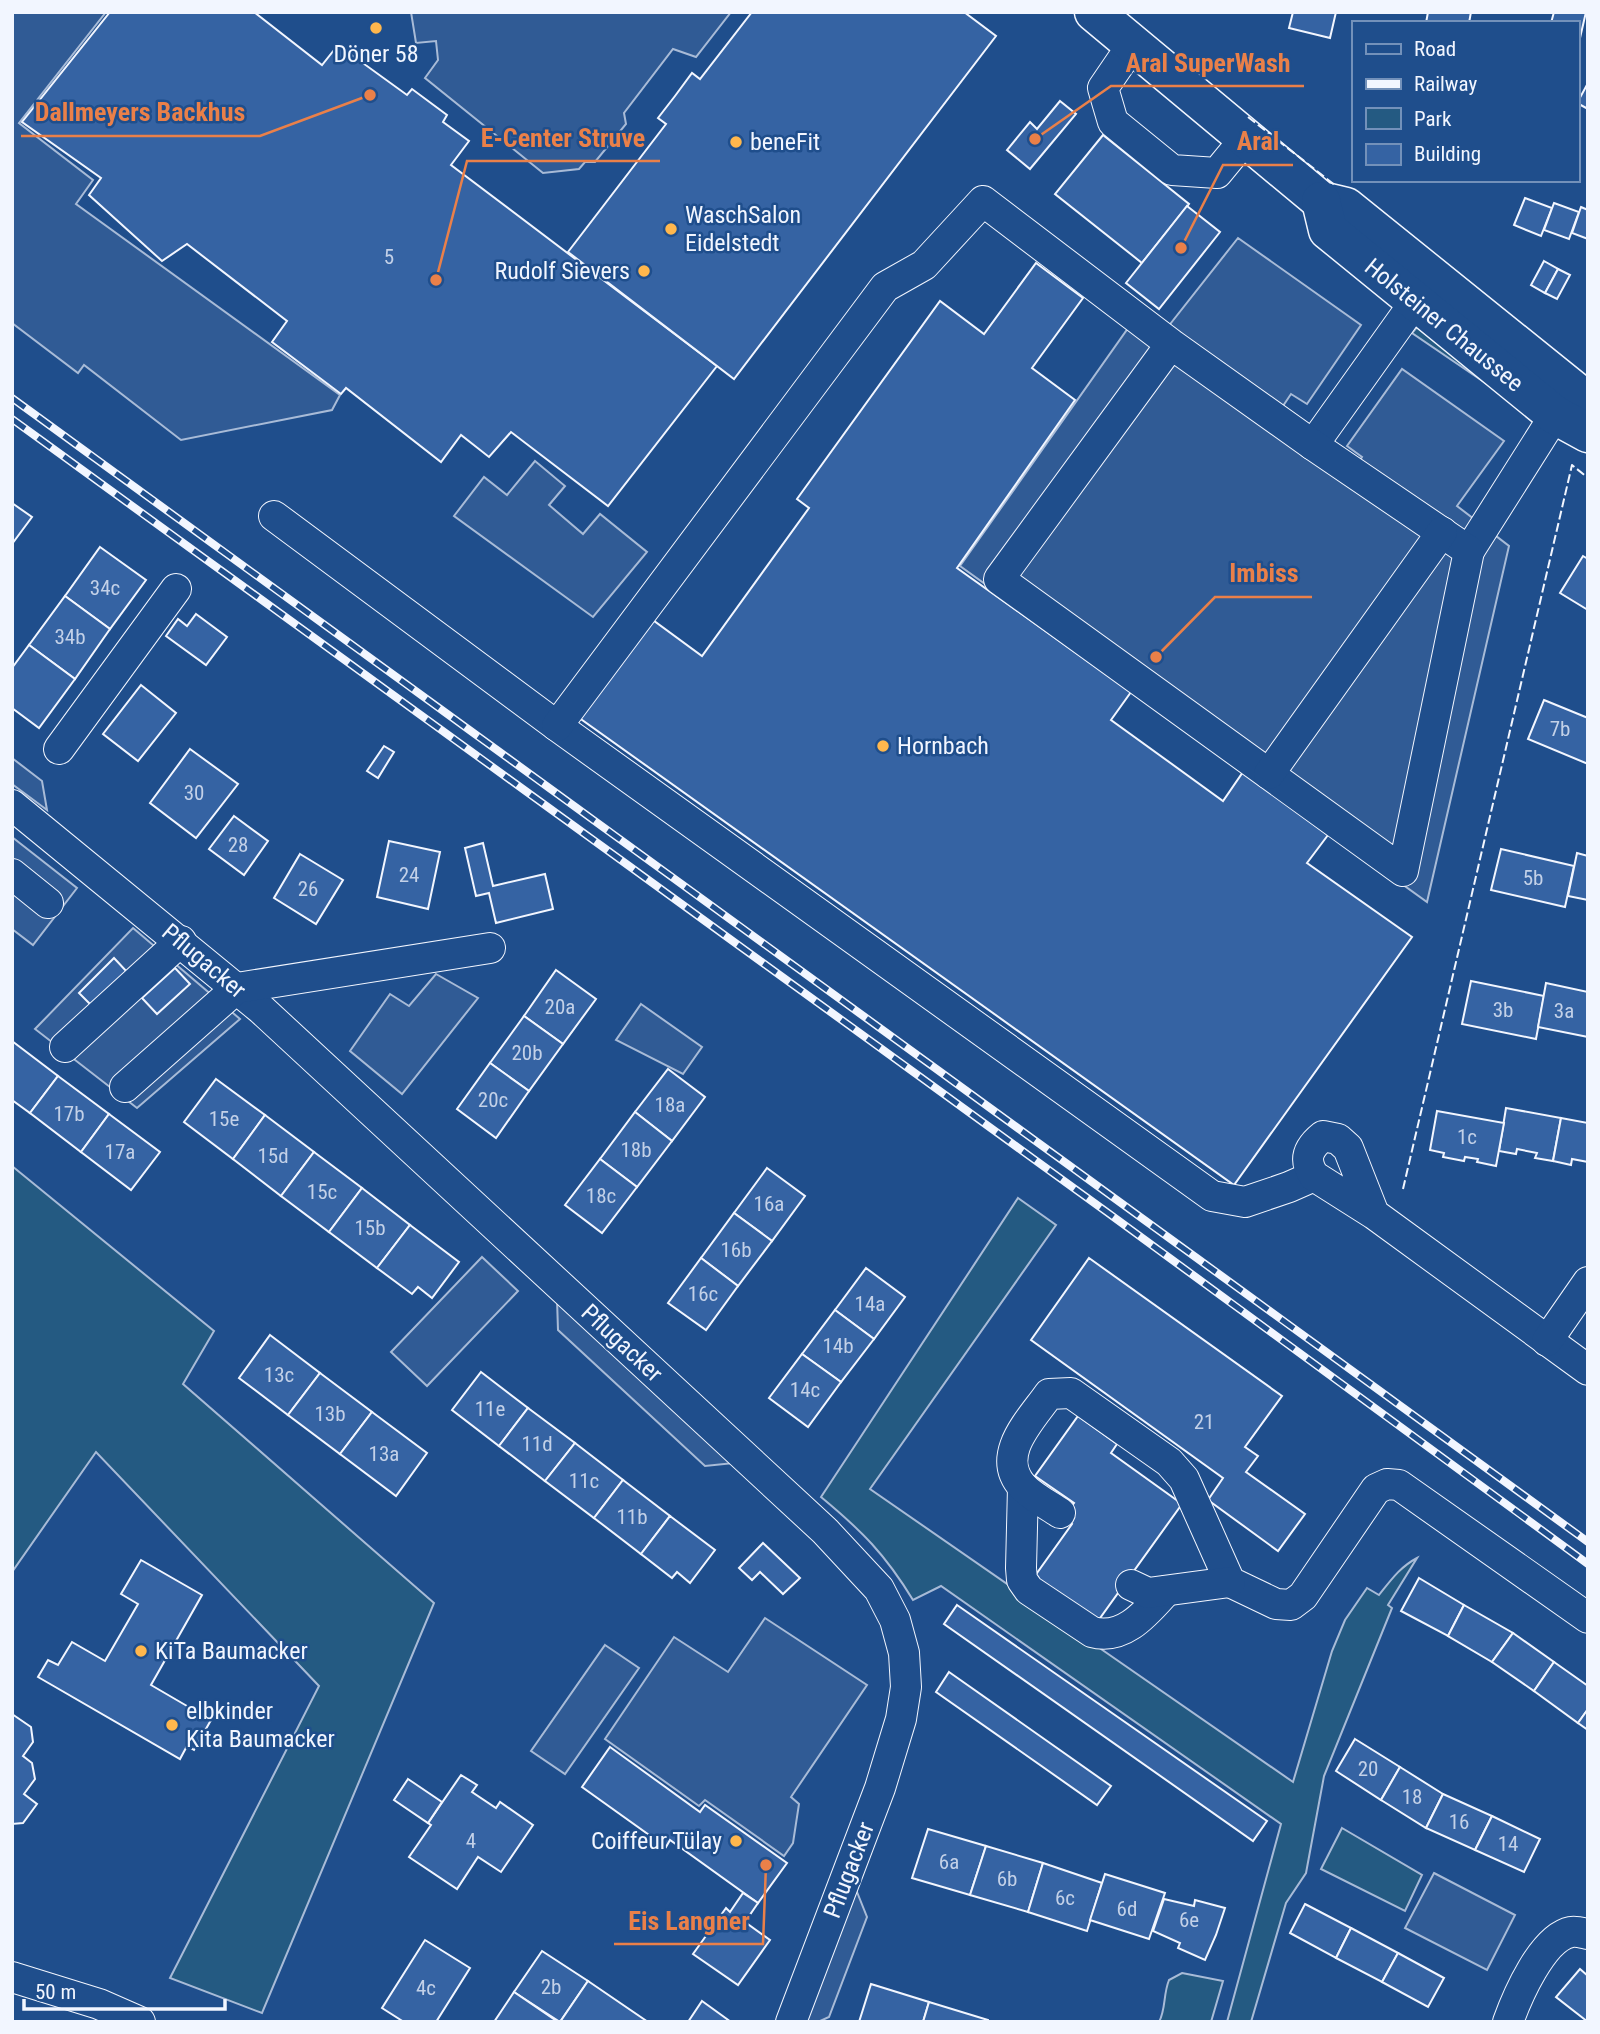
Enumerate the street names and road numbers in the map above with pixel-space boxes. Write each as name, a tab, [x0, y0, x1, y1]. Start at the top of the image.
street label: Holsteiner Chaussee	[1359, 253, 1529, 397]
street label: Pflugacker	[156, 918, 252, 1004]
street label: Pflugacker	[576, 1298, 668, 1388]
street label: Pflugacker	[818, 1818, 880, 1922]

